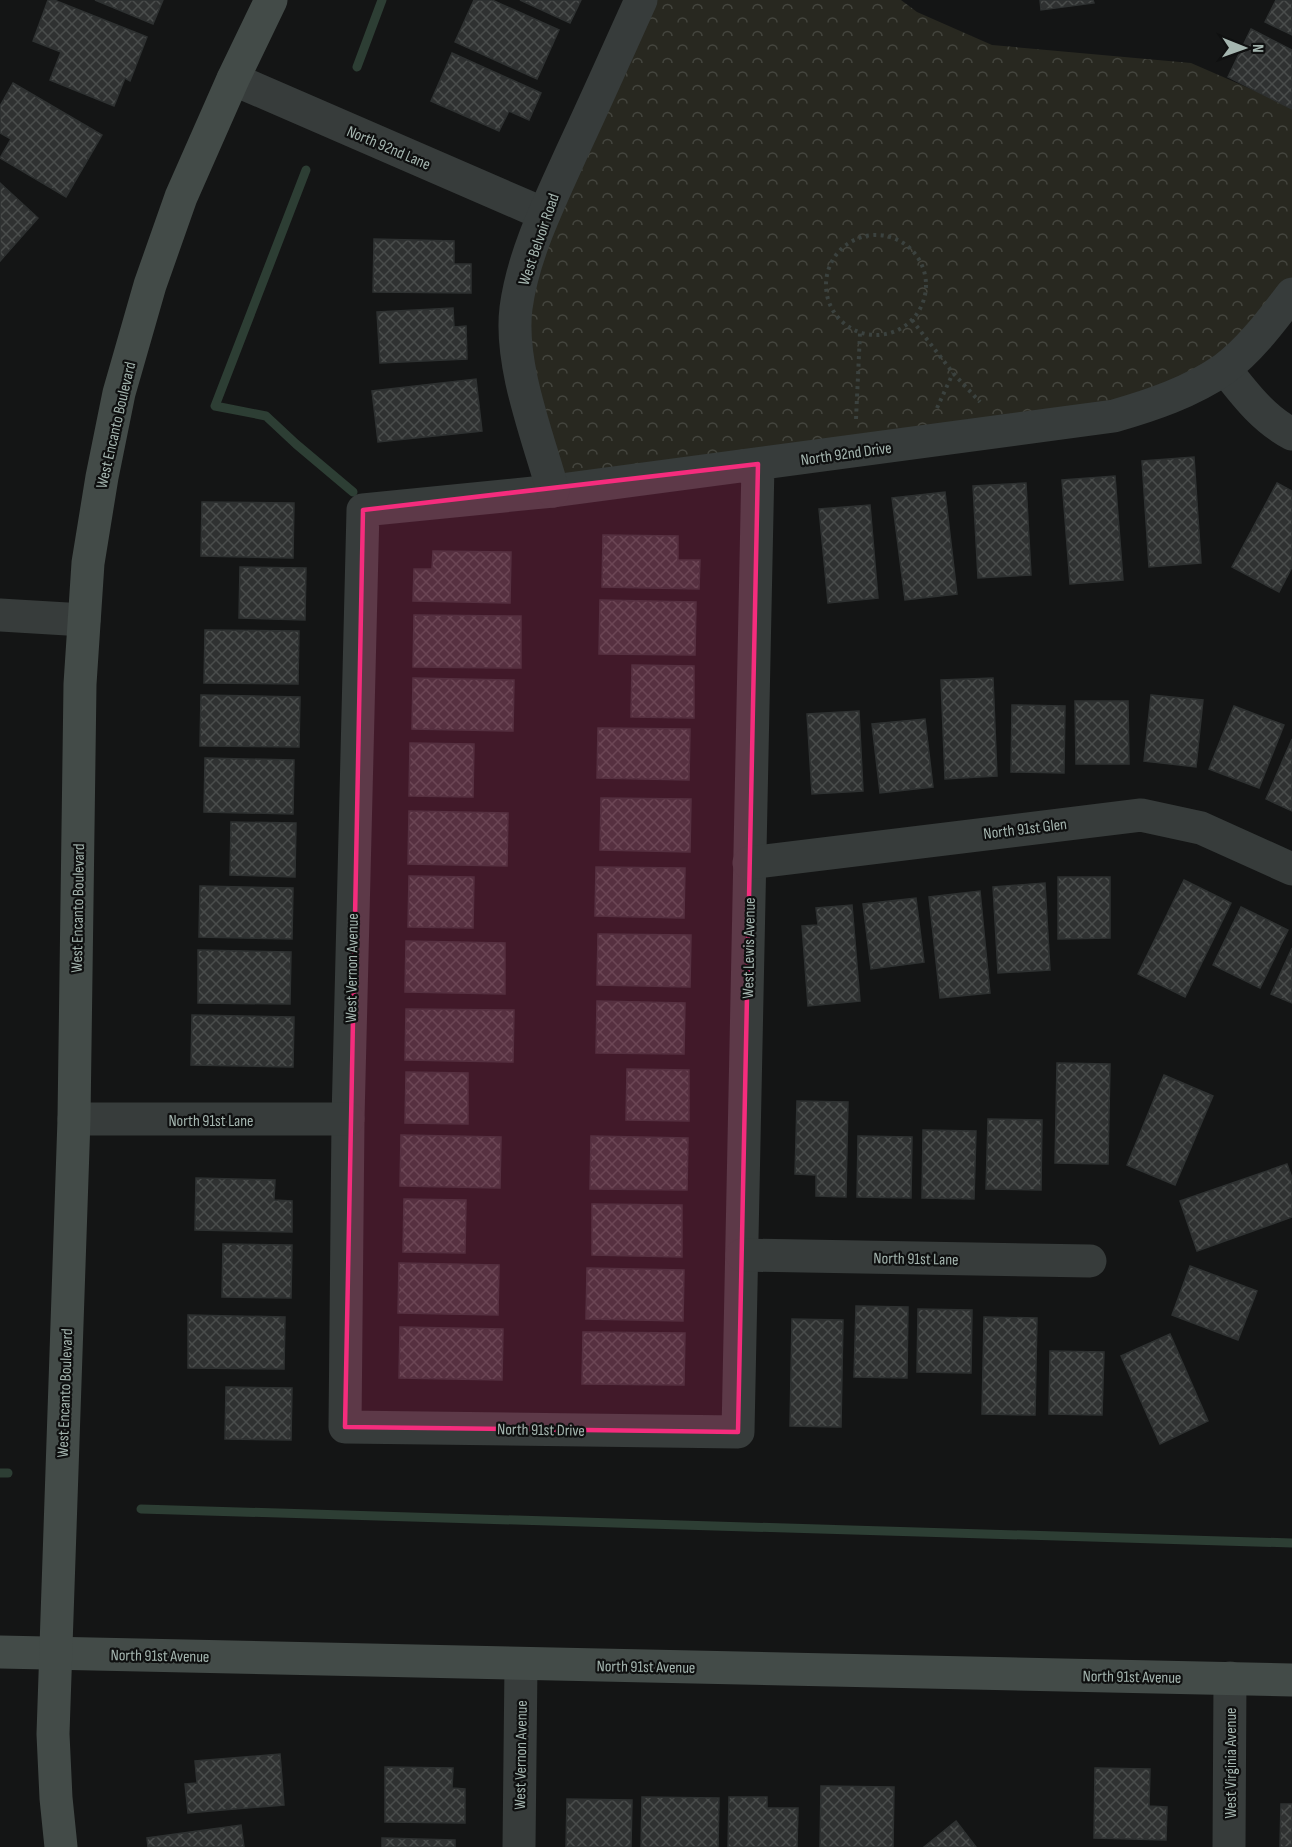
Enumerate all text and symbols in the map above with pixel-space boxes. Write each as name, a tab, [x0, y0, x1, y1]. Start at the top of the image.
north arrow	[1214, 18, 1274, 78]
text: N	[1248, 44, 1267, 53]
street label: North 92nd Lane	[344, 122, 433, 175]
street label: West Belvoir Road	[515, 191, 564, 288]
street label: West Encanto Boulevard	[93, 360, 140, 490]
street label: North 92nd Drive	[800, 439, 893, 470]
street label: North 91st Glen	[982, 815, 1068, 844]
street label: West Encanto Boulevard	[68, 843, 89, 973]
street label: West Lewis Avenue	[739, 897, 760, 999]
street label: West Vernon Avenue	[342, 913, 363, 1023]
street label: North 91st Lane	[168, 1112, 254, 1131]
street label: North 91st Lane	[873, 1249, 959, 1270]
street label: West Encanto Boulevard	[54, 1328, 77, 1458]
street label: North 91st Drive	[497, 1420, 585, 1441]
street label: North 91st Avenue	[110, 1646, 210, 1667]
street label: North 91st Avenue	[596, 1657, 696, 1678]
street label: North 91st Avenue	[1082, 1667, 1182, 1688]
street label: West Vernon Avenue	[511, 1700, 532, 1810]
street label: West Virginia Avenue	[1222, 1707, 1241, 1819]

